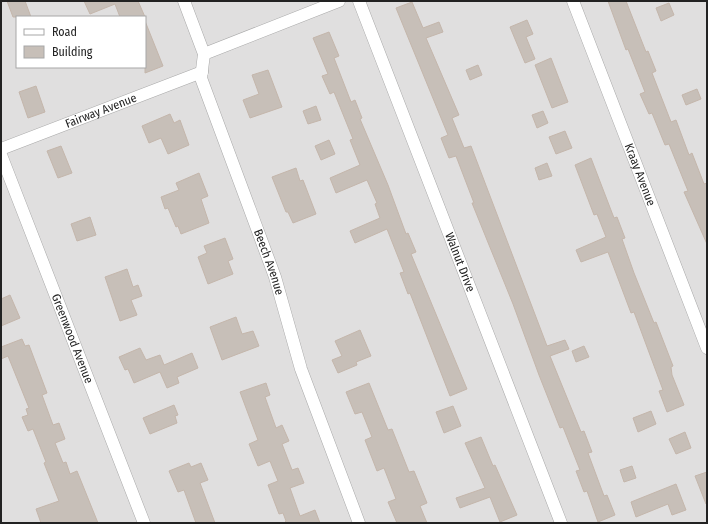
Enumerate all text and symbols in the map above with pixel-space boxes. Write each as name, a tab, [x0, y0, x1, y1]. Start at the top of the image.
legend	[16, 16, 146, 68]
text: Road	[52, 25, 77, 39]
text: Building	[52, 45, 93, 59]
street label: Fairway Avenue	[63, 91, 139, 131]
street label: Kraay Avenue	[622, 141, 658, 208]
street label: Beech Avenue	[251, 227, 287, 297]
street label: Walnut Drive	[442, 231, 478, 294]
street label: Greenwood Avenue	[49, 292, 96, 385]

